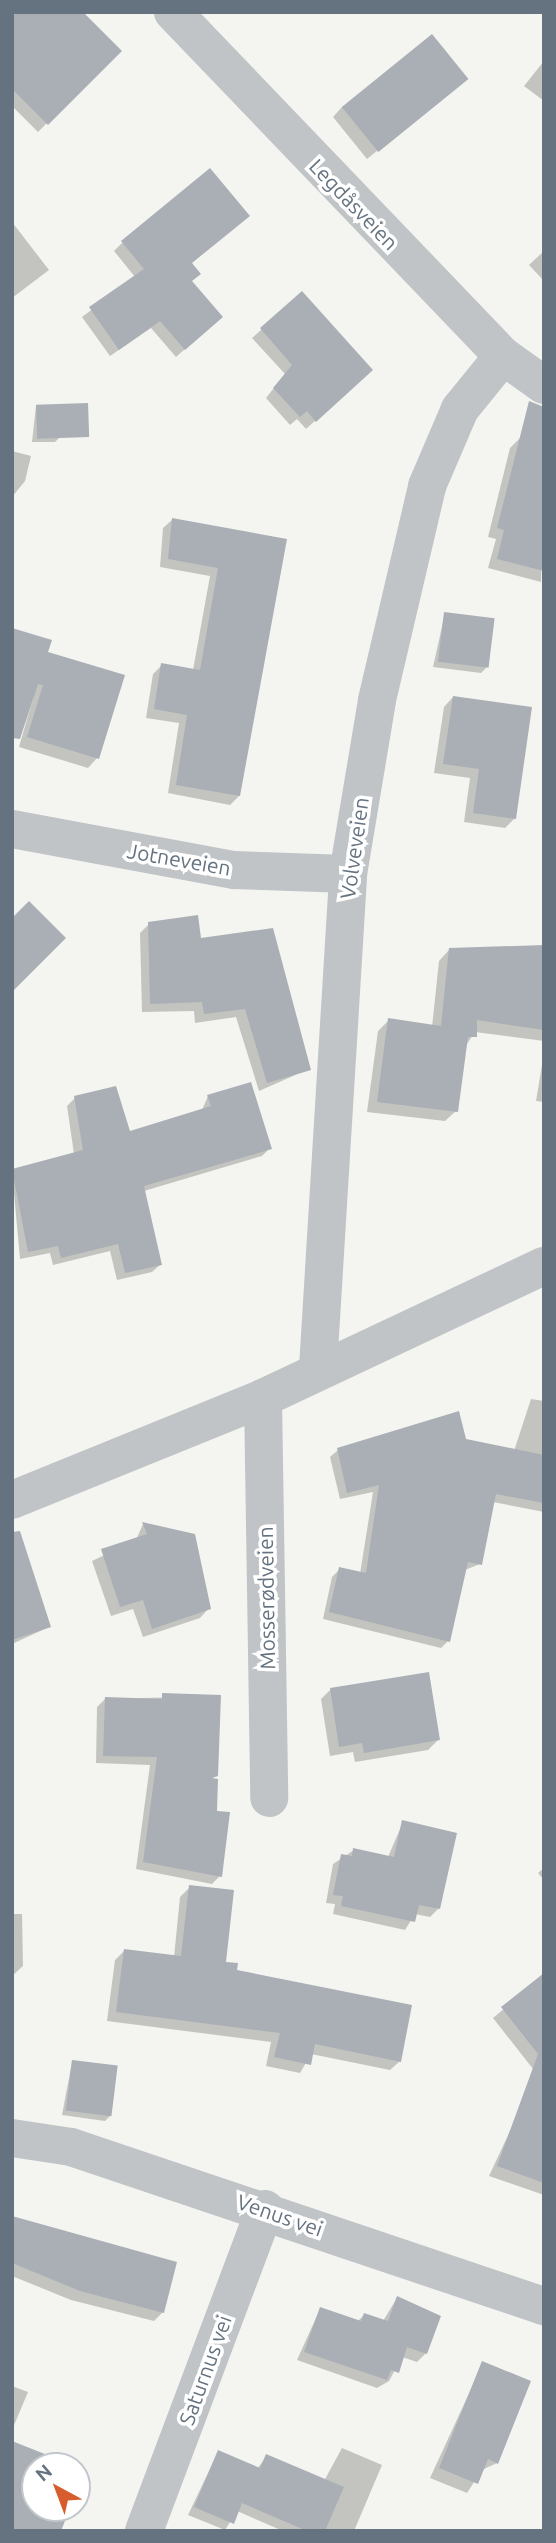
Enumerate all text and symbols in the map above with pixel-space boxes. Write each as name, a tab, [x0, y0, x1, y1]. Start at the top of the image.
street label: Legdåsveien	[304, 153, 404, 255]
street label: Volveveien	[334, 795, 374, 901]
street label: Jotneveien	[125, 837, 233, 881]
street label: Mosserødveien	[252, 1526, 280, 1670]
street label: Venus vei	[234, 2189, 326, 2241]
street label: Saturnus vei	[174, 2312, 236, 2428]
north arrow	[21, 2452, 91, 2522]
text: N	[31, 2460, 56, 2486]

